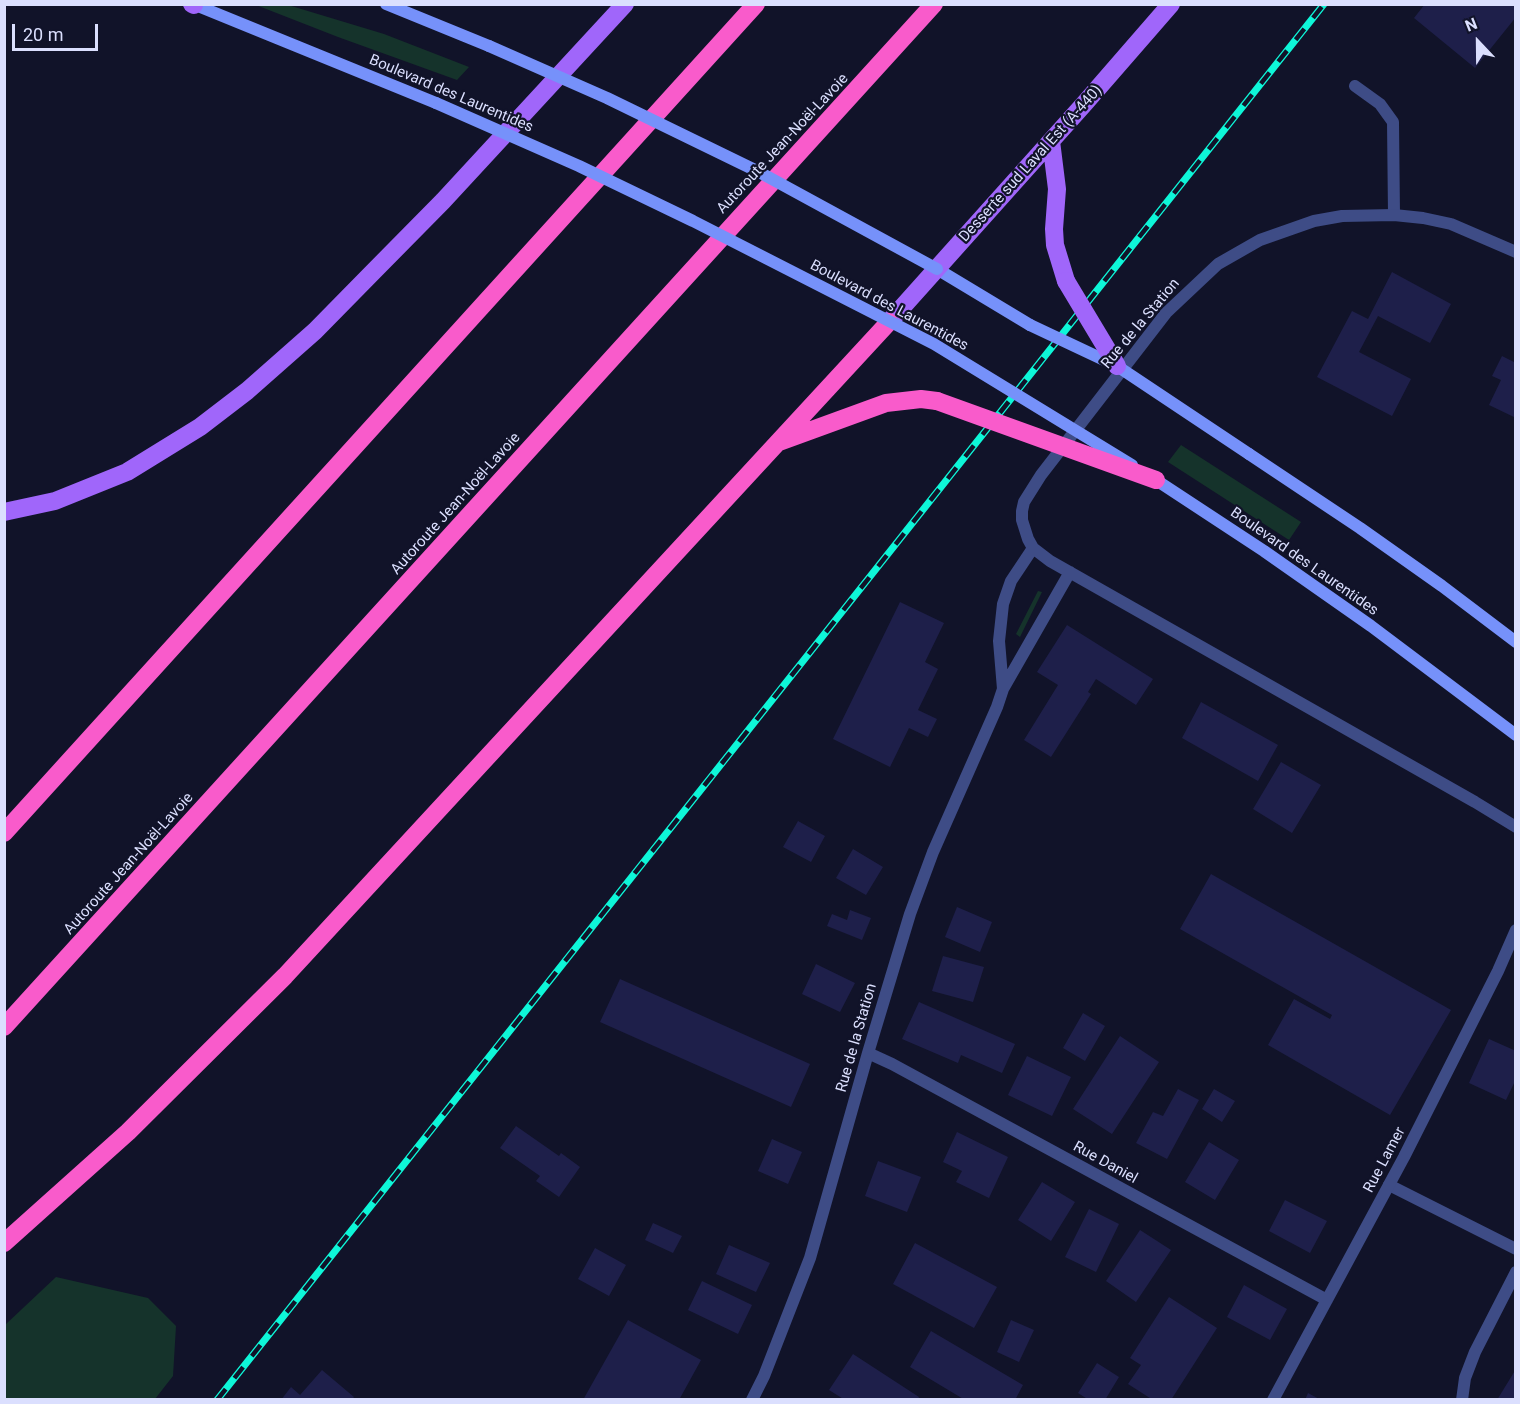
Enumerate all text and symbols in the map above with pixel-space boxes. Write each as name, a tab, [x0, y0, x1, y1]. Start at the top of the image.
scale bar	[15, 12, 100, 50]
north arrow	[1448, 12, 1508, 72]
text: N	[1462, 14, 1480, 36]
text: 20 m	[23, 24, 63, 45]
street label: Boulevard des Laurentides	[366, 51, 536, 137]
street label: Autoroute Jean-Noël-Lavoie	[713, 70, 853, 218]
street label: Desserte sud Laval Est (A-440)	[956, 82, 1106, 246]
street label: Boulevard des Laurentides	[807, 257, 971, 355]
street label: Rue de la Station	[1098, 275, 1184, 373]
street label: Autoroute Jean-Noël-Lavoie	[387, 429, 525, 579]
street label: Boulevard des Laurentides	[1227, 504, 1381, 620]
street label: Autoroute Jean-Noël-Lavoie	[60, 789, 198, 939]
street label: Rue de la Station	[833, 982, 881, 1094]
street label: Rue Lamer	[1360, 1124, 1410, 1196]
street label: Rue Daniel	[1070, 1138, 1140, 1188]

